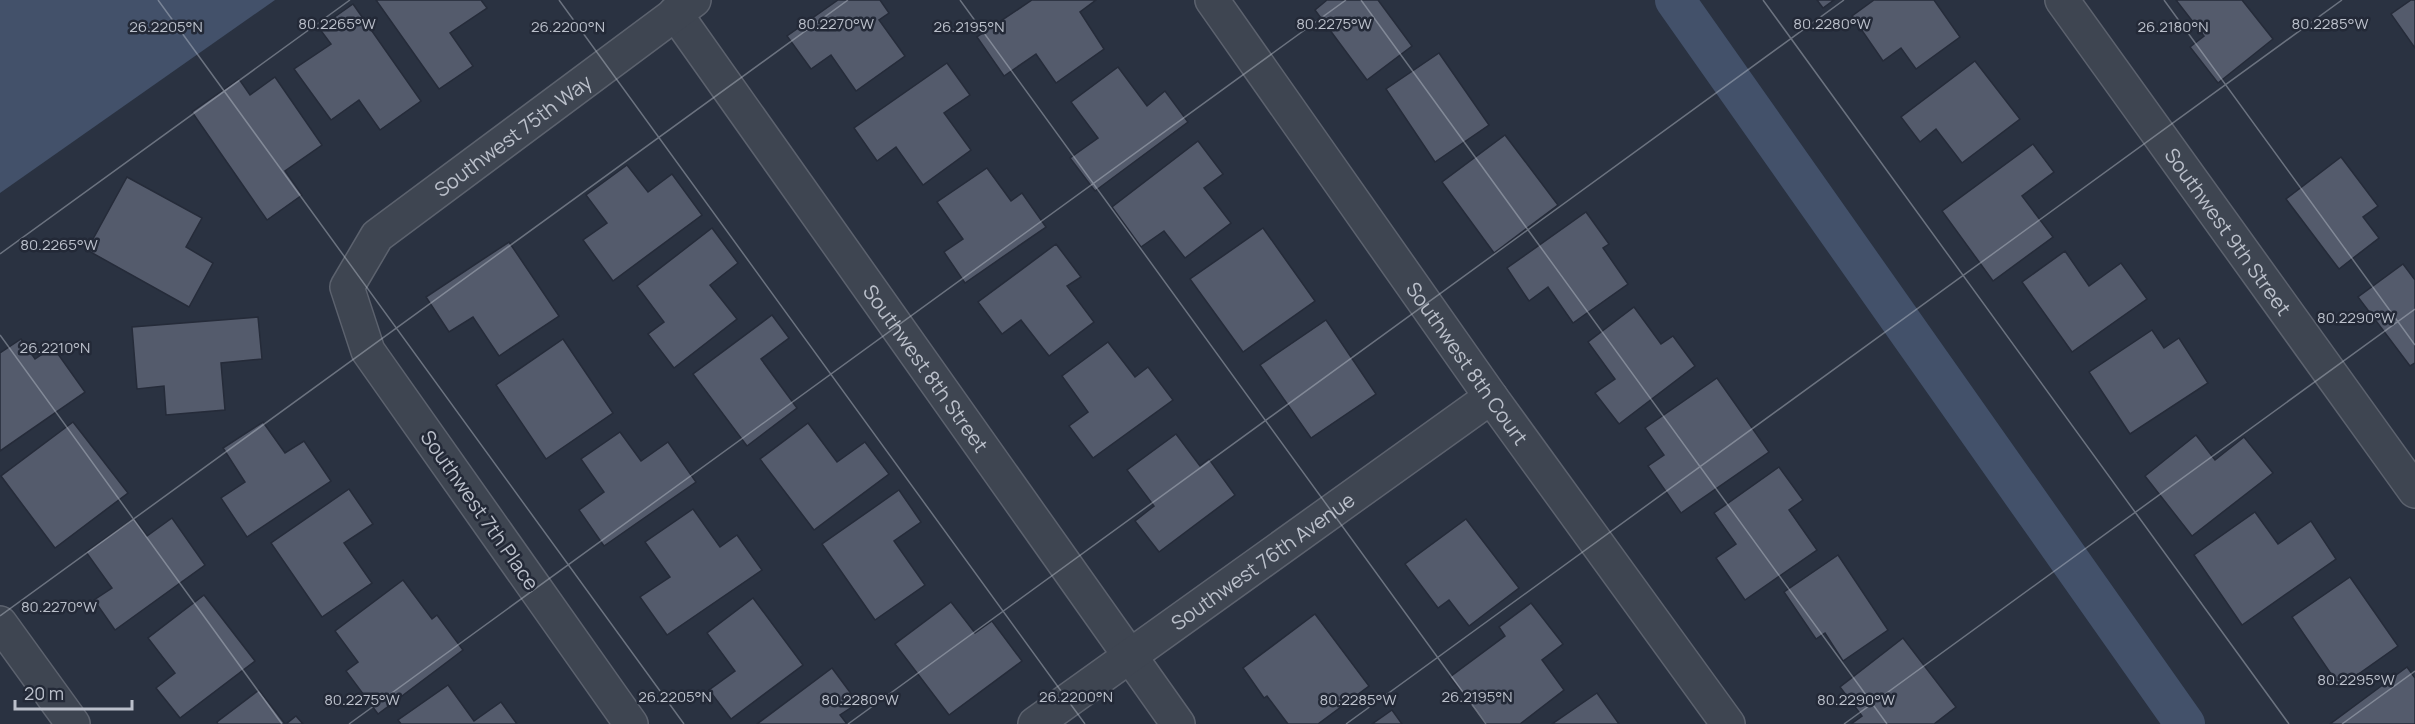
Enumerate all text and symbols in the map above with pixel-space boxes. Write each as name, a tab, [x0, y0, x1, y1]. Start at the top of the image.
text: 80.2265°W	[298, 13, 376, 34]
text: 80.2270°W	[798, 13, 874, 34]
text: 80.2275°W	[1296, 13, 1372, 34]
text: 80.2280°W	[1793, 13, 1871, 34]
text: 80.2285°W	[2292, 13, 2368, 34]
text: 26.2205°N	[129, 16, 203, 37]
text: 26.2200°N	[531, 16, 605, 37]
text: 26.2195°N	[933, 16, 1005, 37]
text: 26.2180°N	[2138, 16, 2208, 37]
street label: Southwest 75th Way	[429, 67, 597, 202]
street label: Southwest 9th Street	[2159, 142, 2298, 321]
text: 80.2265°W	[20, 234, 98, 255]
street label: Southwest 8th Court	[1400, 276, 1535, 450]
street label: Southwest 8th Street	[858, 279, 995, 457]
text: 80.2290°W	[2317, 307, 2395, 328]
text: 26.2210°N	[20, 337, 90, 358]
street label: Southwest 7th Place	[415, 425, 545, 595]
street label: Southwest 76th Avenue	[1165, 486, 1360, 636]
text: 80.2270°W	[21, 596, 97, 617]
text: 80.2295°W	[2317, 669, 2395, 690]
scale bar	[15, 673, 132, 711]
text: 20 m	[24, 681, 64, 705]
text: 26.2205°N	[638, 686, 712, 707]
text: 26.2200°N	[1039, 686, 1113, 707]
text: 26.2195°N	[1441, 686, 1513, 707]
text: 80.2275°W	[324, 689, 400, 710]
text: 80.2280°W	[821, 689, 899, 710]
text: 80.2285°W	[1320, 689, 1396, 710]
text: 80.2290°W	[1817, 689, 1895, 710]

